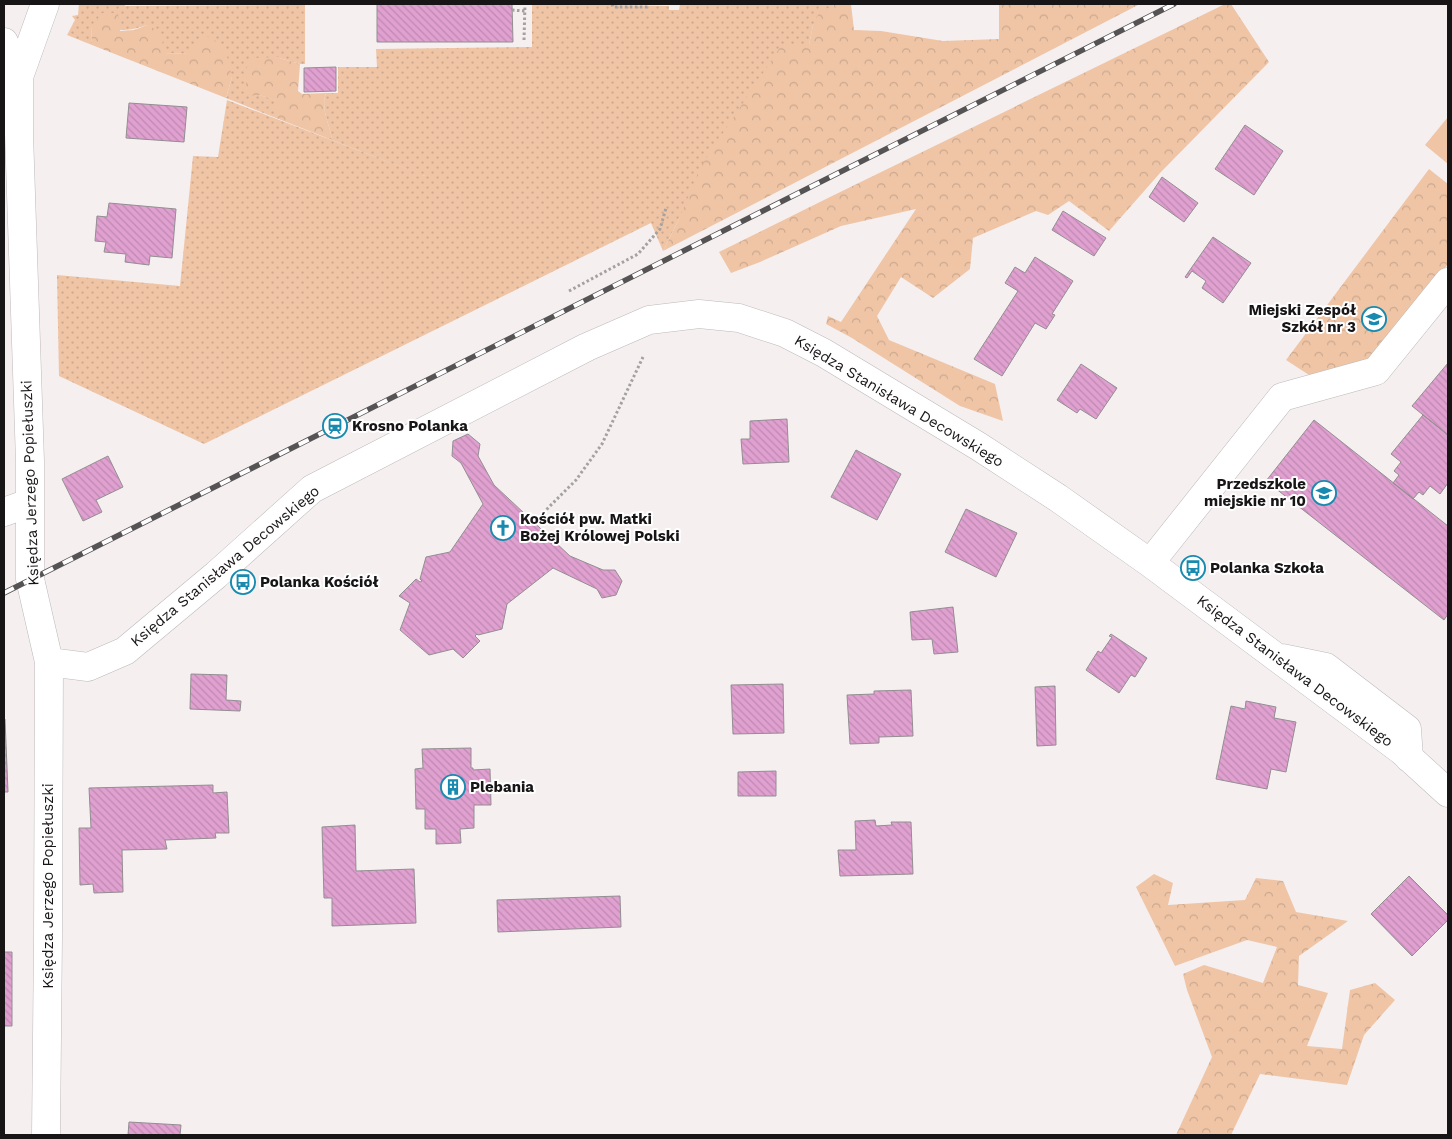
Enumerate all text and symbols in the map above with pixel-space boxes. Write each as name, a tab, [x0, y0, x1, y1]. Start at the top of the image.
place label: Miejski Zespół Szkół nr 3	[1248, 301, 1356, 336]
school or university icon: Miejski Zespół Szkół nr 3	[1361, 306, 1387, 332]
street label: Księdza Stanisława Decowskiego	[791, 331, 1007, 471]
street label: Księdza Jerzego Popiełuszki	[17, 380, 43, 586]
station icon: Krosno Polanka	[322, 413, 348, 439]
place label: Krosno Polanka	[352, 417, 468, 435]
place label: Przedszkole miejskie nr 10	[1204, 475, 1306, 510]
school or university icon: Przedszkole miejskie nr 10	[1311, 480, 1337, 506]
street label: Księdza Stanisława Decowskiego	[127, 482, 323, 650]
place label: Kościół pw. Matki Bożej Królowej Polski	[520, 510, 680, 545]
church icon: Kościół pw. Matki Bożej Królowej Polski	[490, 515, 516, 541]
bus stop icon: Polanka Szkoła	[1180, 555, 1206, 581]
place label: Polanka Szkoła	[1210, 559, 1324, 577]
bus stop icon: Polanka Kościół	[230, 569, 256, 595]
place label: Polanka Kościół	[260, 573, 379, 591]
street label: Księdza Stanisława Decowskiego	[1193, 591, 1397, 751]
building icon: Plebania	[440, 774, 466, 800]
place label: Plebania	[470, 778, 534, 796]
street label: Księdza Jerzego Popiełuszki	[39, 783, 57, 989]

